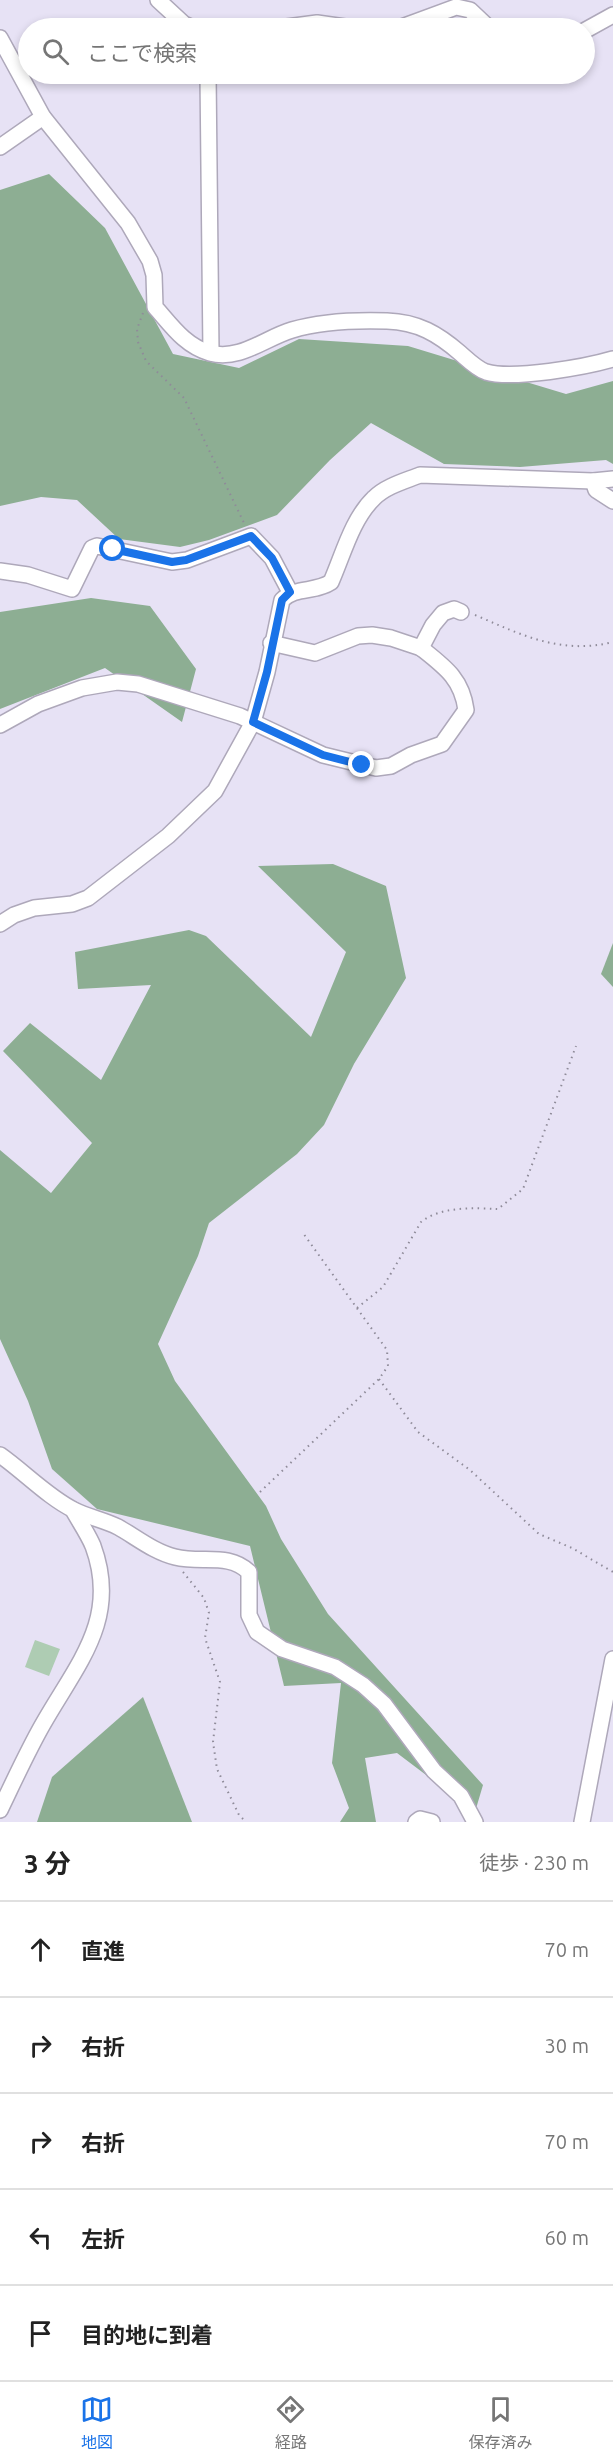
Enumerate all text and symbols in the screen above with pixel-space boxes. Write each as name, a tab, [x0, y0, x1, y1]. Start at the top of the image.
search box	[18, 18, 595, 84]
icon: search	[39, 35, 72, 68]
text: ここで検索	[87, 40, 197, 65]
route start	[99, 535, 125, 561]
route end	[348, 751, 374, 777]
text: 3 分	[24, 1849, 71, 1878]
text: 徒歩 · 230 m	[479, 1851, 589, 1874]
icon: ahead	[24, 1933, 57, 1966]
text: 直進	[81, 1938, 125, 1963]
text: 70 m	[545, 1938, 589, 1961]
icon: right	[24, 2029, 57, 2062]
text: 右折	[81, 2034, 125, 2059]
text: 30 m	[545, 2034, 589, 2057]
icon: right	[24, 2125, 57, 2158]
text: 右折	[81, 2130, 125, 2155]
text: 70 m	[545, 2130, 589, 2153]
icon: left	[24, 2221, 57, 2254]
text: 左折	[81, 2226, 125, 2251]
text: 60 m	[545, 2226, 589, 2249]
icon: arrive	[24, 2317, 57, 2350]
text: 目的地に到着	[81, 2322, 213, 2347]
tab: 地図	[80, 2393, 113, 2453]
tab: 経路	[274, 2393, 307, 2453]
tab: 保存済み	[468, 2393, 532, 2453]

